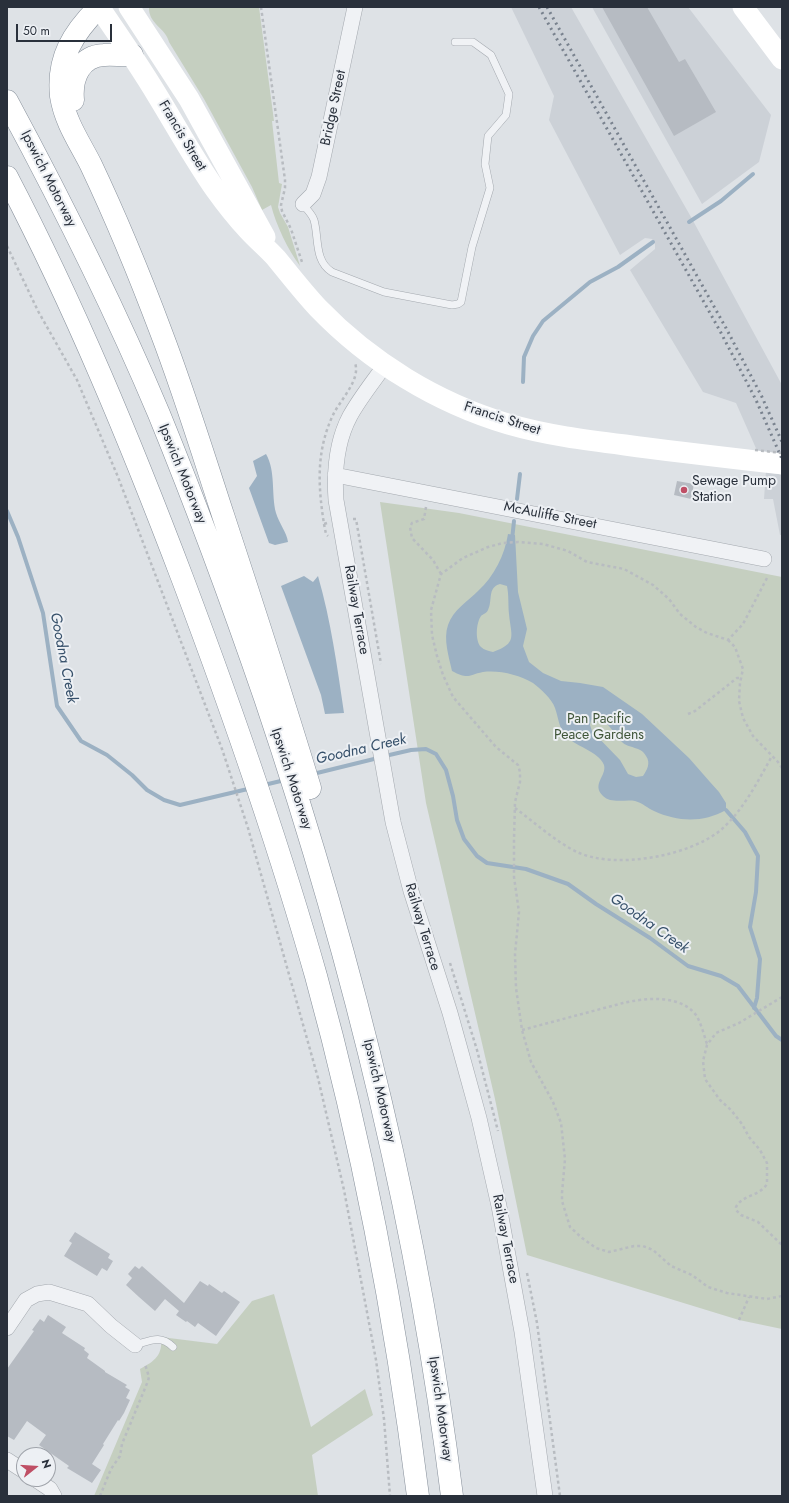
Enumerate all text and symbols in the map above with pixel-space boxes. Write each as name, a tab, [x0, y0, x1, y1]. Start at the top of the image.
scale bar	[18, 16, 114, 42]
text: 50 m	[23, 22, 50, 40]
street label: Bridge Street	[318, 69, 350, 147]
street label: Francis Street	[154, 98, 210, 174]
street label: Ipswich Motorway	[16, 128, 80, 230]
street label: Francis Street	[462, 399, 542, 439]
street label: Ipswich Motorway	[154, 422, 210, 526]
place label: Sewage Pump Station	[692, 474, 776, 506]
marker: Sewage Pump Station	[679, 485, 689, 495]
street label: McAuliffe Street	[502, 499, 598, 533]
street label: Railway Terrace	[340, 564, 372, 656]
water label: Goodna Creek	[45, 611, 81, 705]
park label: Pan Pacific Peace Gardens	[554, 712, 644, 744]
street label: Ipswich Motorway	[267, 726, 315, 832]
water label: Goodna Creek	[314, 731, 408, 769]
street label: Railway Terrace	[401, 881, 443, 973]
water label: Goodna Creek	[606, 890, 692, 958]
street label: Ipswich Motorway	[359, 1037, 399, 1145]
street label: Railway Terrace	[488, 1193, 522, 1285]
street label: Ipswich Motorway	[424, 1355, 456, 1463]
north arrow	[16, 1447, 56, 1487]
text: N	[38, 1457, 55, 1470]

